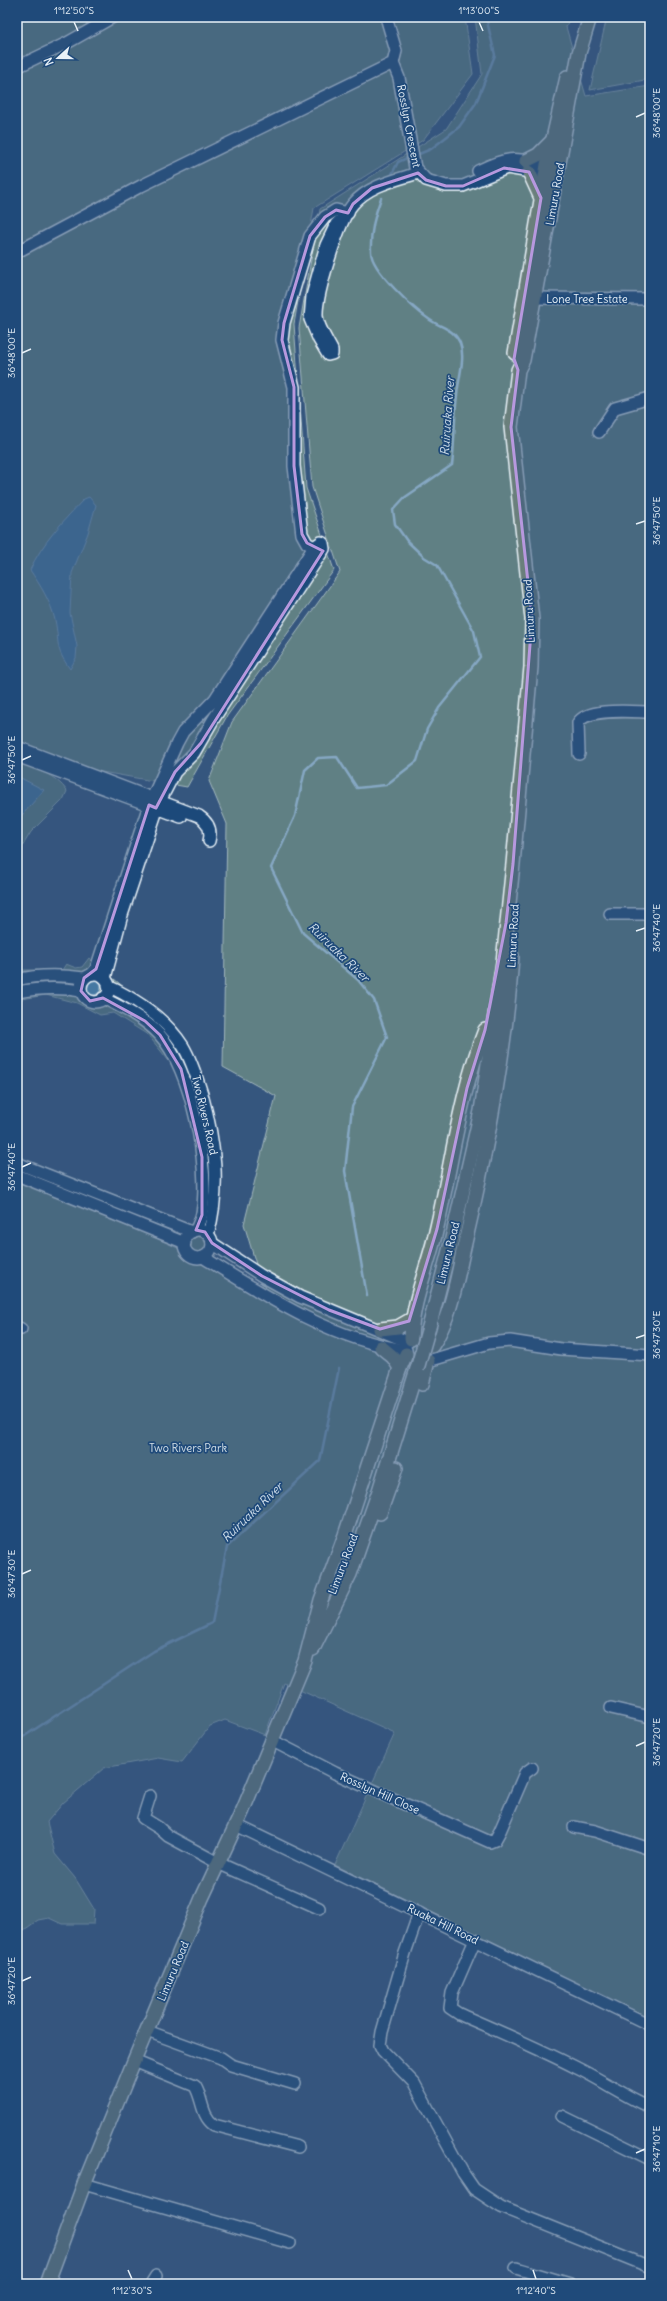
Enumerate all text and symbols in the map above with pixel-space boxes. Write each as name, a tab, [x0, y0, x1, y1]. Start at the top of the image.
text: 1°12'50"S	[54, 4, 94, 17]
text: 1°13'00"S	[459, 4, 500, 17]
north arrow	[38, 38, 78, 78]
text: N	[41, 56, 57, 68]
street label: Rosslyn Crescent	[394, 83, 424, 169]
text: 36°48'00"E	[650, 88, 663, 138]
street label: Limuru Road	[543, 161, 568, 227]
street label: Lone Tree Estate	[546, 292, 628, 306]
text: 36°48'00"E	[5, 328, 18, 378]
water label: Ruiruaka River	[437, 374, 457, 456]
text: 36°47'50"E	[650, 497, 663, 545]
street label: Limuru Road	[520, 578, 538, 643]
text: 36°47'50"E	[5, 736, 18, 784]
street label: Limuru Road	[504, 903, 522, 968]
text: 36°47'40"E	[650, 904, 663, 952]
water label: Ruiruaka River	[305, 919, 374, 986]
street label: Two Rivers Road	[189, 1074, 221, 1157]
text: 36°47'40"E	[5, 1143, 18, 1191]
street label: Limuru Road	[433, 1220, 463, 1286]
text: 36°47'30"E	[650, 1311, 663, 1359]
park label: Two Rivers Park	[149, 1441, 227, 1455]
water label: Ruiruaka River	[218, 1478, 287, 1545]
street label: Limuru Road	[325, 1531, 361, 1596]
text: 36°47'30"E	[5, 1550, 18, 1598]
text: 36°47'20"E	[650, 1718, 663, 1766]
street label: Rosslyn Hill Close	[338, 1769, 422, 1817]
street label: Ruaka Hill Road	[405, 1901, 481, 1948]
street label: Limuru Road	[154, 1938, 192, 2003]
text: 36°47'20"E	[5, 1957, 18, 2005]
text: 36°47'10"E	[650, 2125, 663, 2172]
text: 1°12'30"S	[112, 2284, 152, 2297]
text: 1°12'40"S	[516, 2284, 556, 2297]

